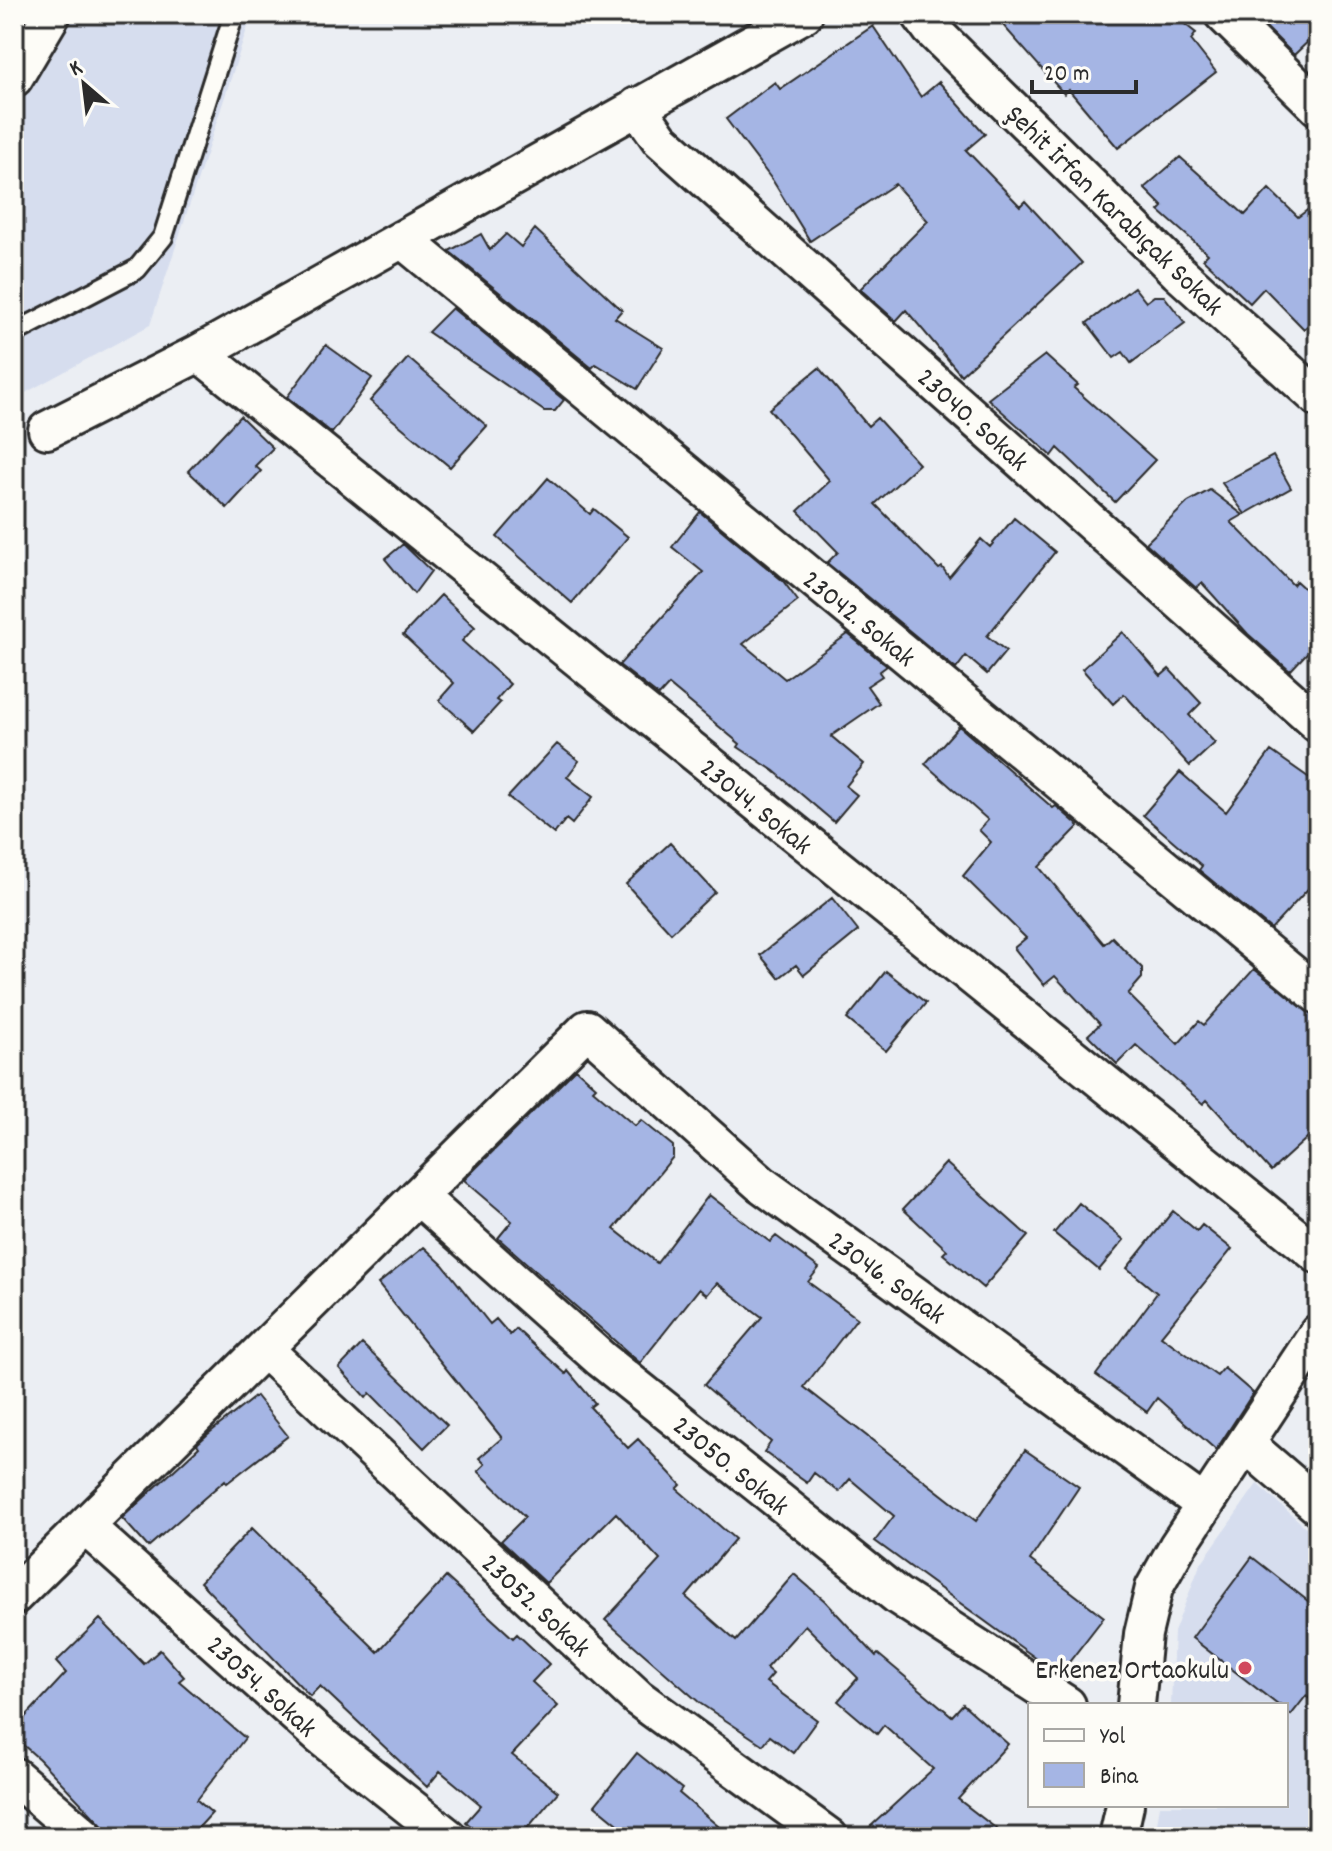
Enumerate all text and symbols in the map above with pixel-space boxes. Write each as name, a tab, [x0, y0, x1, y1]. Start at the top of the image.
north arrow	[44, 44, 124, 124]
scale bar	[1032, 44, 1136, 94]
text: K	[64, 53, 88, 86]
text: 20 m	[1044, 58, 1090, 92]
street label: Şehit İrfan Karabıçak Sokak	[995, 98, 1230, 327]
street label: 23040. Sokak	[906, 360, 1036, 483]
street label: 23042. Sokak	[792, 563, 922, 679]
street label: 23044. Sokak	[689, 751, 819, 867]
street label: 23046. Sokak	[818, 1224, 952, 1337]
street label: 23050. Sokak	[662, 1408, 796, 1528]
street label: 23052. Sokak	[470, 1546, 597, 1669]
street label: 23054. Sokak	[196, 1628, 324, 1749]
place label: Erkenez Ortaokulu	[1035, 1653, 1229, 1693]
marker: Erkenez Ortaokulu	[1236, 1659, 1254, 1677]
legend	[1028, 1703, 1288, 1807]
text: Yol	[1100, 1721, 1125, 1755]
text: Bina	[1100, 1761, 1139, 1795]

